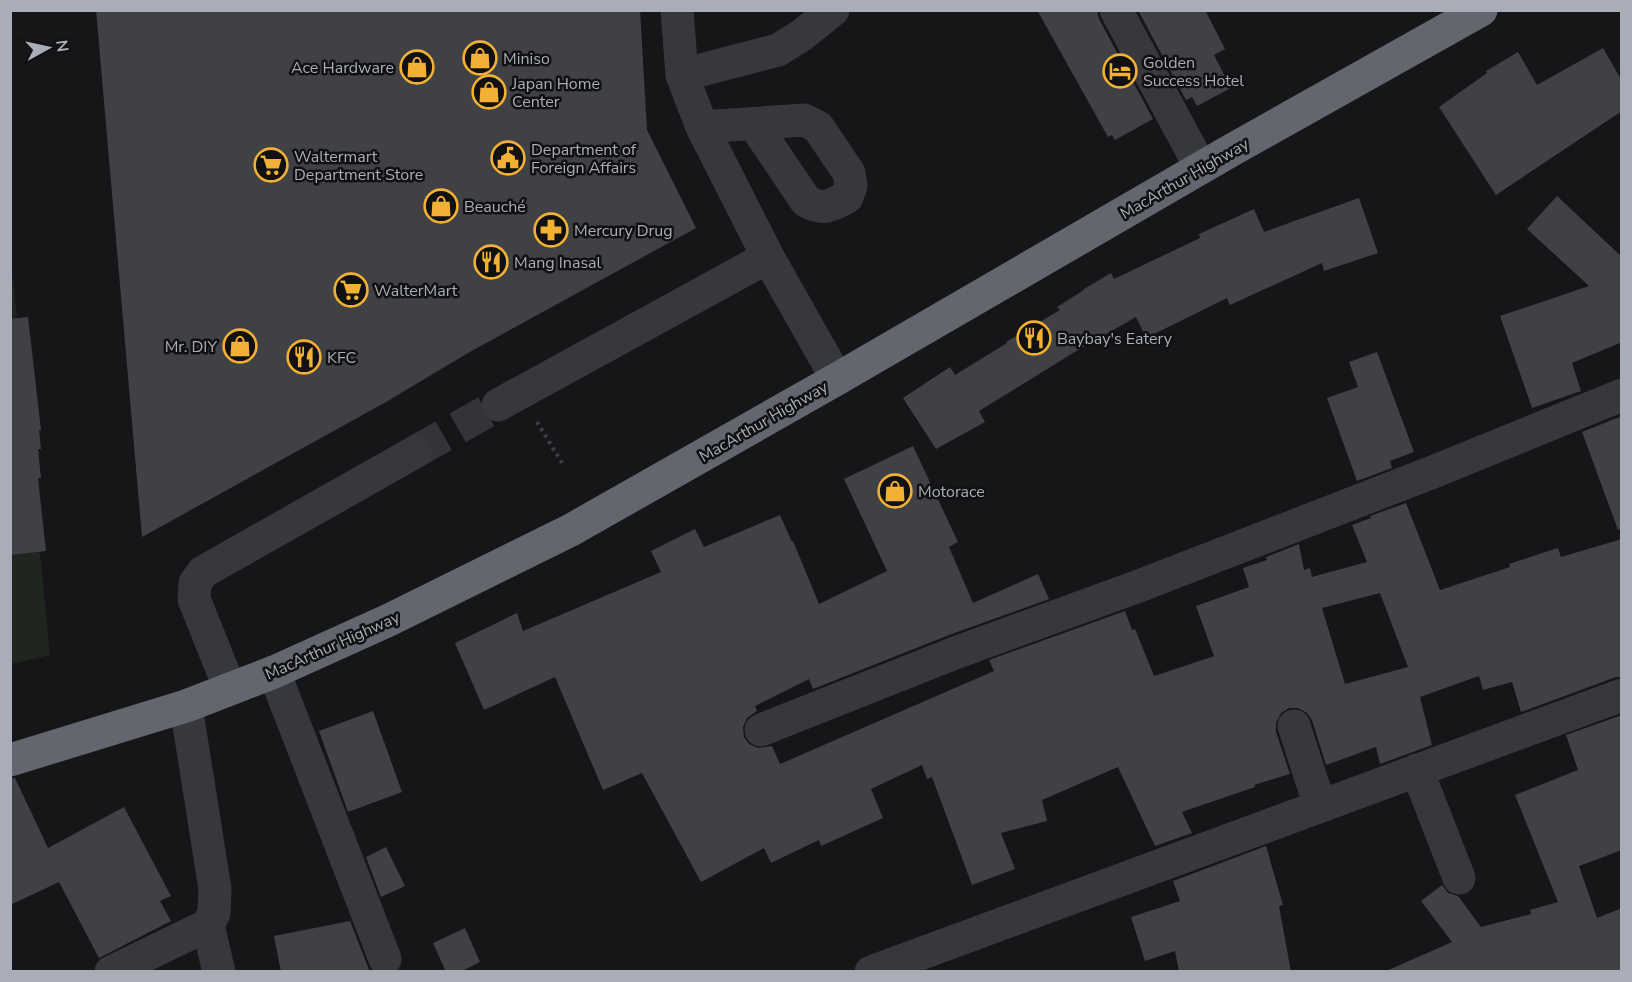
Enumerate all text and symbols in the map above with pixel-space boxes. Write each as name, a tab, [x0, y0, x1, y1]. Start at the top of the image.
north arrow	[18, 18, 78, 78]
text: N	[50, 39, 74, 54]
shop icon: Miniso	[462, 40, 498, 76]
place label: Miniso	[503, 48, 550, 70]
shop icon: Ace Hardware	[399, 49, 435, 85]
place label: Golden Success Hotel	[1143, 52, 1244, 92]
hotel icon: Golden Success Hotel	[1102, 53, 1138, 89]
place label: Ace Hardware	[291, 57, 394, 79]
place label: Japan Home Center	[511, 73, 600, 113]
shop icon: Japan Home Center	[471, 74, 507, 110]
street label: MacArthur Highway	[1116, 133, 1253, 225]
place label: Department of Foreign Affairs	[531, 139, 637, 179]
public building icon: Department of Foreign Affairs	[490, 140, 526, 176]
place label: Waltermart Department Store	[294, 146, 423, 186]
supermarket icon: Waltermart Department Store	[253, 147, 289, 183]
shop icon: Beauché	[423, 188, 459, 224]
place label: Beauché	[464, 196, 526, 218]
pharmacy icon: Mercury Drug	[533, 212, 569, 248]
place label: Mercury Drug	[574, 220, 673, 242]
restaurant icon: Mang Inasal	[473, 244, 509, 280]
place label: Mang Inasal	[514, 252, 602, 274]
supermarket icon: WalterMart	[333, 272, 369, 308]
place label: WalterMart	[374, 280, 458, 302]
restaurant icon: Baybay's Eatery	[1016, 320, 1052, 356]
shop icon: Mr. DIY	[222, 328, 258, 364]
place label: Baybay's Eatery	[1057, 328, 1173, 350]
place label: Mr. DIY	[165, 336, 217, 358]
restaurant icon: KFC	[286, 339, 322, 375]
place label: KFC	[327, 347, 357, 369]
street label: MacArthur Highway	[695, 376, 832, 468]
shop icon: Motorace	[877, 473, 913, 509]
place label: Motorace	[918, 481, 985, 503]
street label: MacArthur Highway	[262, 606, 404, 685]

